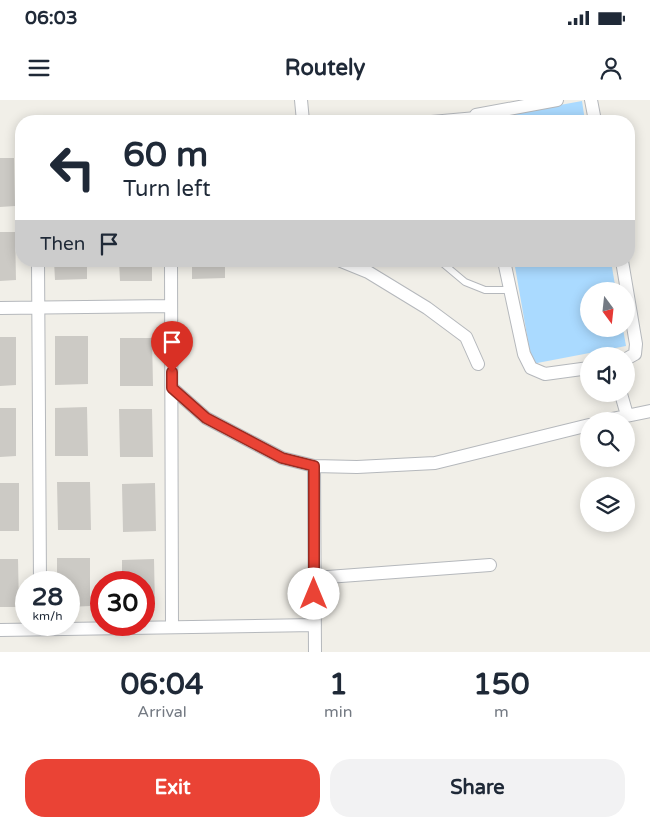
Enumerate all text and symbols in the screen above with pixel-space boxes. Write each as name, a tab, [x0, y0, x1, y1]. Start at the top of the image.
text: 06:03	[25, 7, 78, 29]
icon: menu	[25, 54, 53, 82]
icon: person	[597, 54, 625, 82]
text: Routely	[285, 55, 365, 81]
text: 60 m	[123, 134, 208, 176]
icon: left	[40, 135, 105, 200]
text: Turn left	[123, 176, 211, 202]
icon: arrive	[95, 230, 123, 258]
text: Then	[40, 233, 85, 255]
north arrow	[580, 282, 635, 338]
map controls	[580, 282, 635, 532]
pin	[151, 321, 193, 372]
icon: arrive	[158, 328, 186, 356]
button: sound	[580, 347, 635, 402]
button: search	[580, 412, 635, 467]
button: layers	[580, 477, 635, 532]
position arrow	[287, 567, 339, 619]
speed limit sign: 30	[90, 571, 155, 636]
text: 28	[32, 582, 63, 612]
text: km/h	[32, 609, 63, 623]
text: 06:04	[120, 666, 204, 703]
text: 1	[329, 666, 348, 703]
text: 150	[473, 666, 530, 703]
text: Arrival	[137, 702, 187, 722]
text: min	[324, 702, 353, 722]
text: m	[494, 702, 509, 722]
button: Exit	[25, 759, 320, 817]
button: Share	[330, 759, 625, 817]

